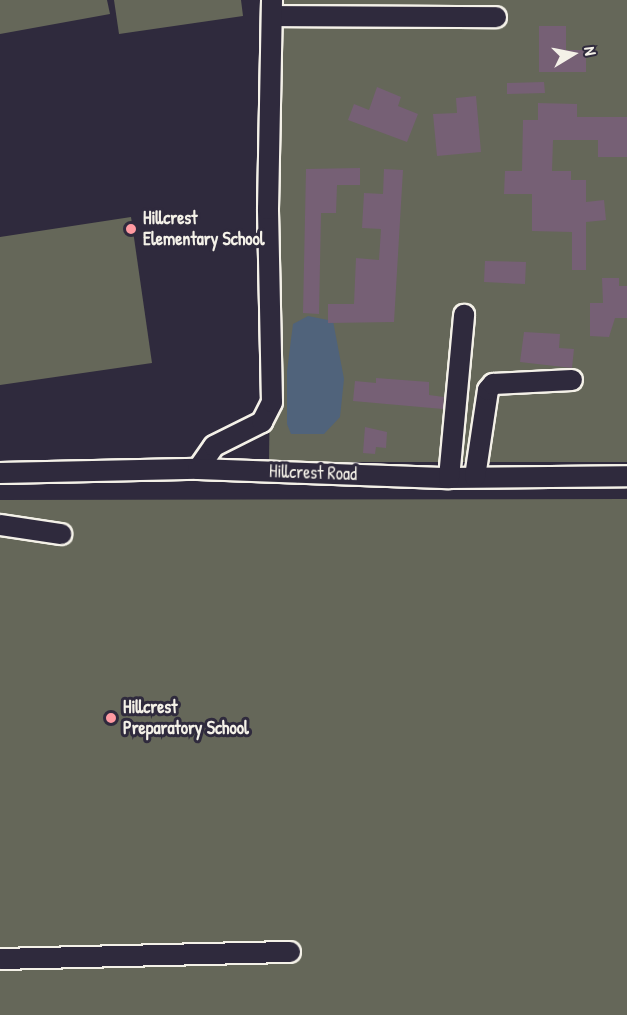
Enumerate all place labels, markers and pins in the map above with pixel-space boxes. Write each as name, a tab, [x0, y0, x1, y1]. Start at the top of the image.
place label: Hillcrest Elementary School	[143, 208, 264, 250]
marker: Hillcrest Elementary School	[124, 222, 138, 236]
place label: Hillcrest Preparatory School	[123, 697, 249, 740]
marker: Hillcrest Preparatory School	[104, 711, 118, 725]

